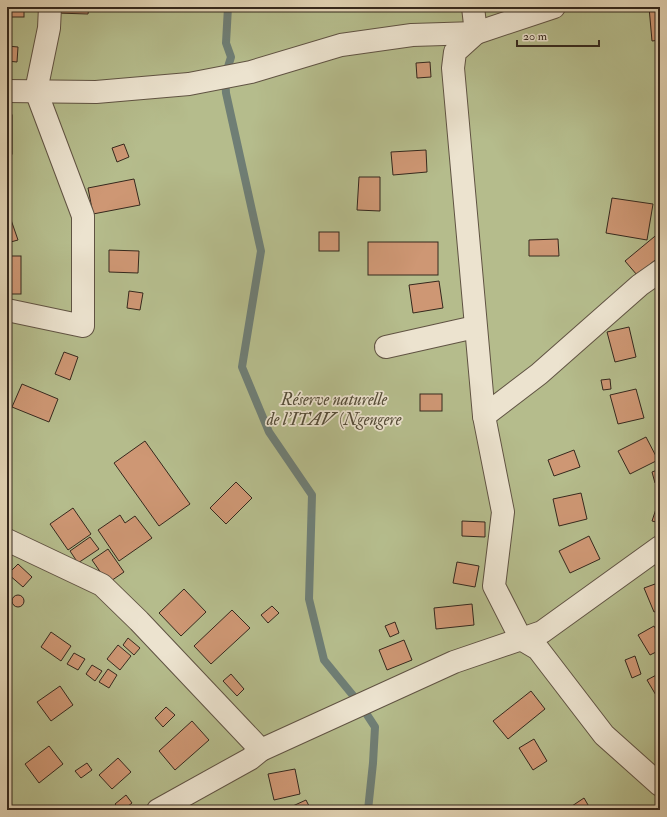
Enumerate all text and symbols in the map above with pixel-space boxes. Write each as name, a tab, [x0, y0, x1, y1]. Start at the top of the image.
scale bar	[517, 22, 599, 48]
text: 20 m	[523, 29, 548, 44]
park label: Réserve naturelle de l'ITAV (Ngengere	[266, 389, 402, 430]

